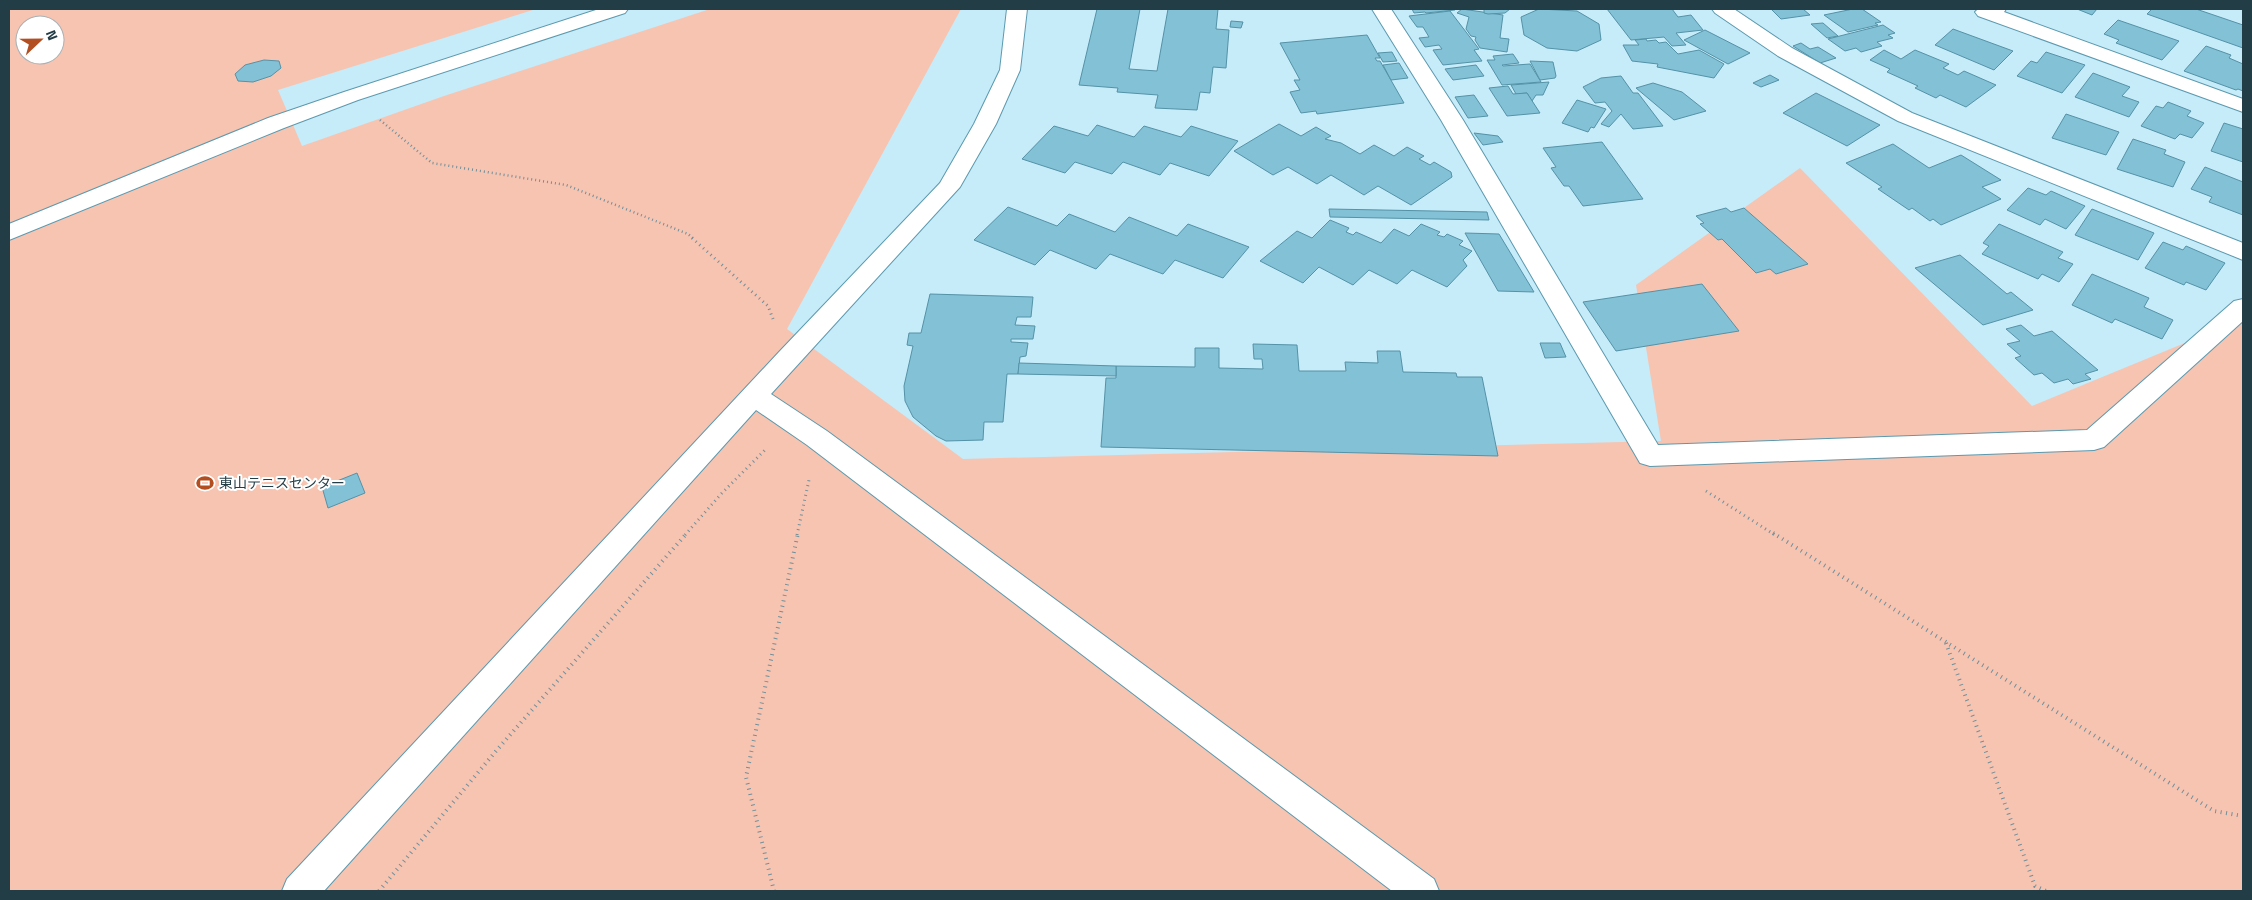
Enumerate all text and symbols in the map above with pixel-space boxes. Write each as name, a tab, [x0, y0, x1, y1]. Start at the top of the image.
north arrow	[15, 15, 65, 65]
text: N	[41, 27, 64, 43]
place label: 東山テニスセンター	[219, 472, 345, 493]
sports icon: 東山テニスセンター	[195, 473, 215, 493]

